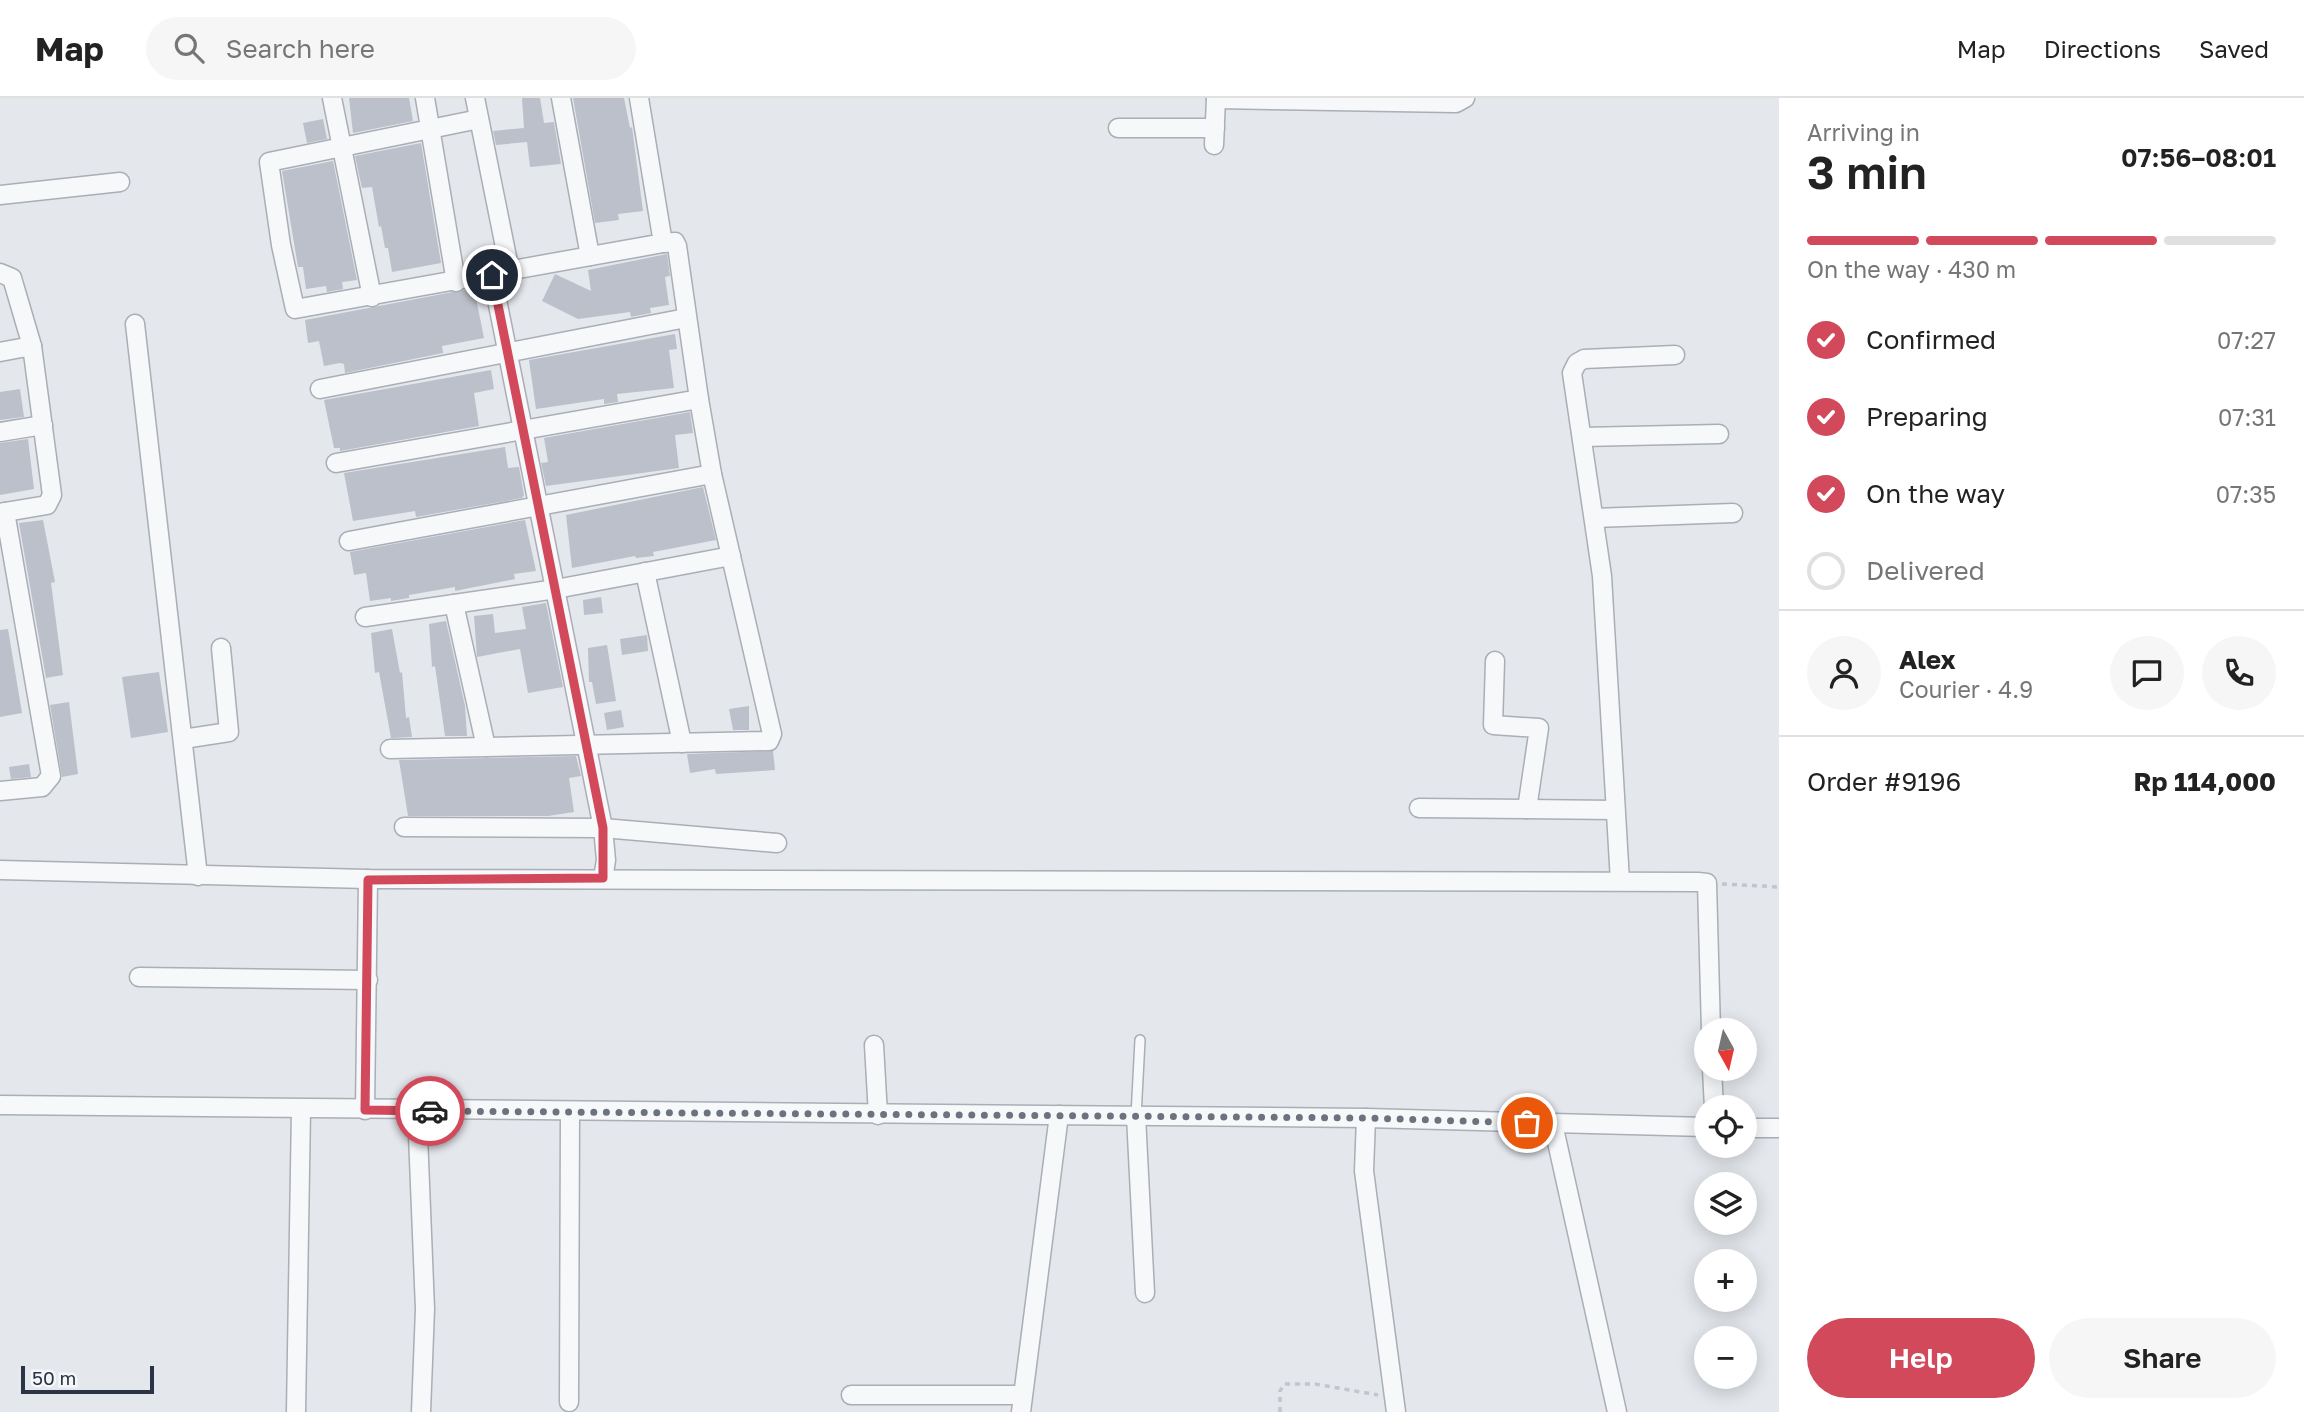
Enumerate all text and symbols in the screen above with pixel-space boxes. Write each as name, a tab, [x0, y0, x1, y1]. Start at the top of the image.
search box	[146, 17, 636, 80]
text: Map	[35, 29, 104, 68]
icon: search	[170, 29, 208, 67]
text: Search here	[226, 33, 375, 64]
text: Map	[1957, 34, 2006, 63]
text: Directions	[2044, 34, 2161, 63]
text: Saved	[2199, 34, 2269, 63]
text: Arriving in	[1807, 118, 1920, 146]
text: 07:56–08:01	[2121, 142, 2276, 173]
text: 3 min	[1807, 144, 1927, 199]
pin	[462, 245, 522, 305]
text: On the way · 430 m	[1807, 255, 2016, 283]
icon: home	[473, 256, 511, 294]
icon: check	[1807, 321, 1845, 359]
text: Confirmed	[1866, 324, 1996, 355]
text: 07:27	[2217, 326, 2276, 354]
icon: check	[1807, 398, 1845, 436]
text: Preparing	[1866, 401, 1988, 432]
text: 07:31	[2218, 403, 2276, 431]
icon: check	[1807, 475, 1845, 513]
text: On the way	[1866, 478, 2005, 509]
text: 07:35	[2216, 480, 2276, 508]
text: Delivered	[1866, 555, 1985, 586]
button: person	[1807, 636, 1881, 710]
button: chat	[2110, 636, 2184, 710]
button: phone	[2202, 636, 2276, 710]
text: Alex	[1899, 644, 1956, 675]
text: Courier · 4.9	[1899, 675, 2033, 703]
text: Order #9196	[1807, 766, 1961, 797]
text: Rp 114,000	[2133, 766, 2276, 797]
north arrow	[1694, 1018, 1757, 1082]
map controls	[1694, 1018, 1757, 1389]
courier	[395, 1076, 465, 1146]
icon: car	[411, 1092, 449, 1130]
pin	[1497, 1093, 1557, 1153]
button: locate	[1694, 1095, 1757, 1158]
icon: bag	[1508, 1104, 1546, 1142]
button: layers	[1694, 1172, 1757, 1235]
button: +	[1694, 1249, 1757, 1312]
button: Help	[1807, 1318, 2035, 1398]
button: Share	[2049, 1318, 2276, 1398]
button: −	[1694, 1326, 1757, 1389]
scale bar	[21, 1363, 154, 1395]
text: 50 m	[32, 1366, 76, 1389]

